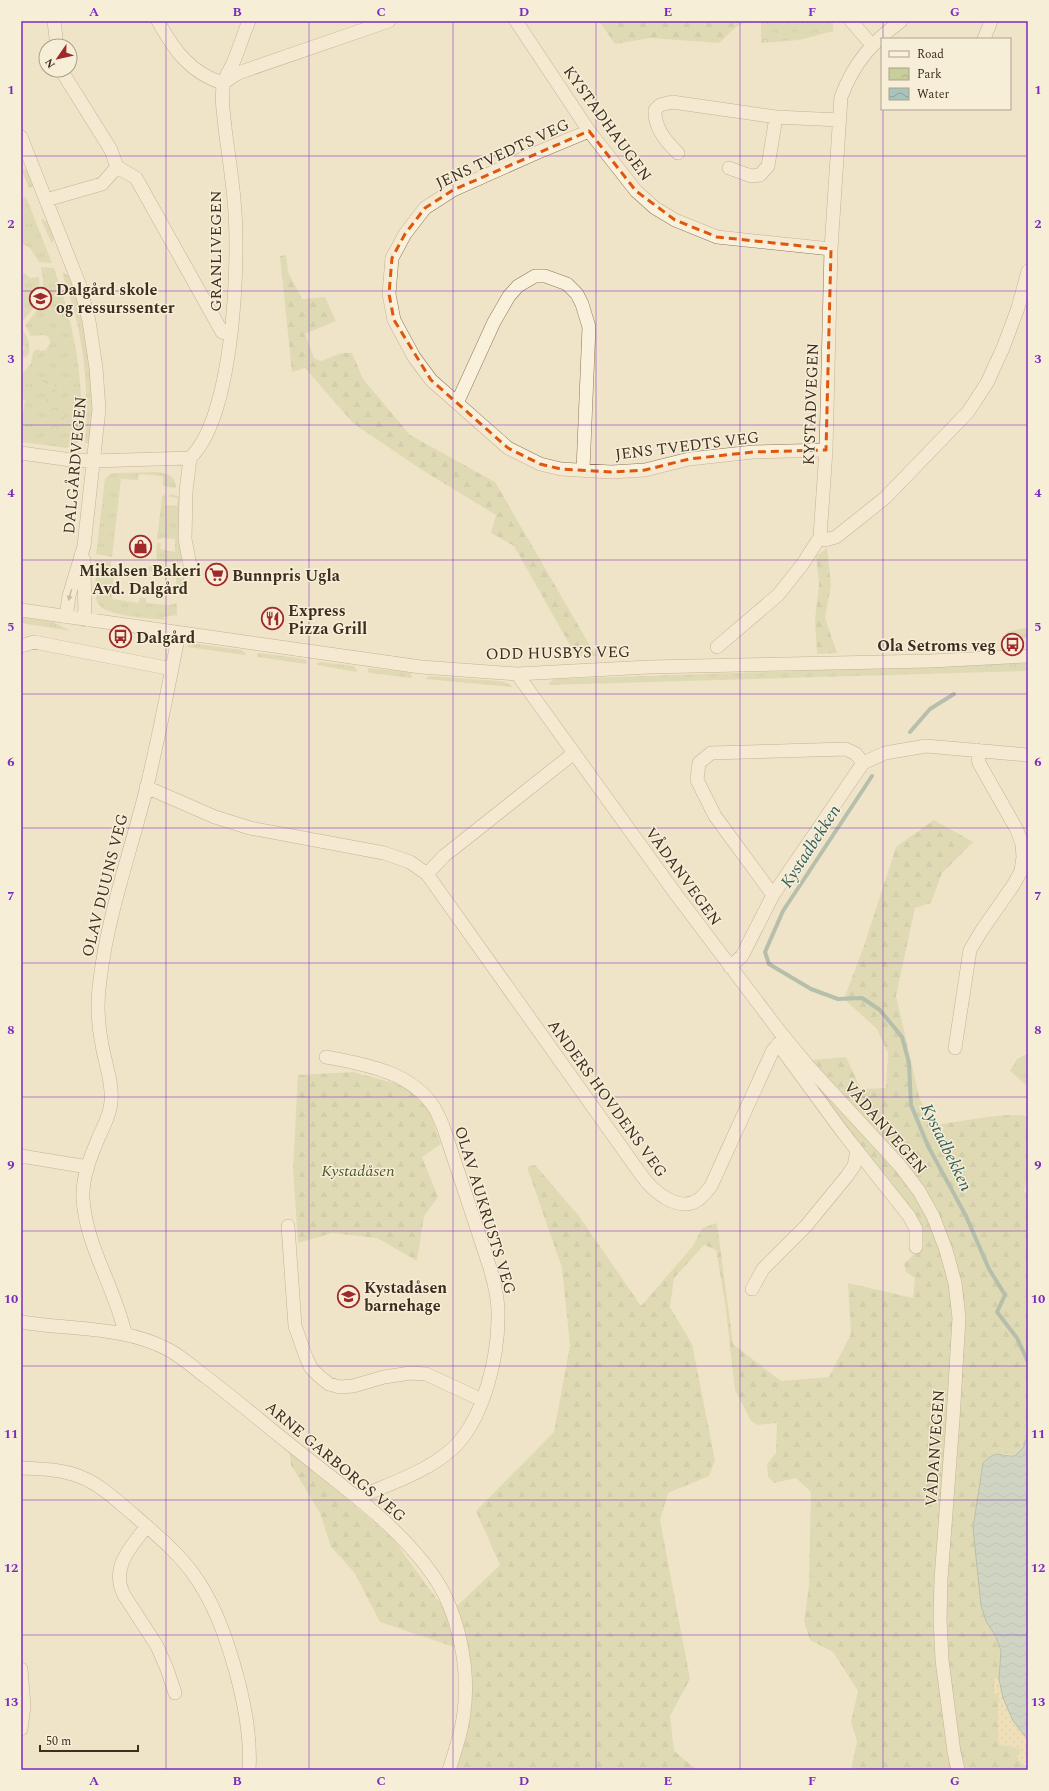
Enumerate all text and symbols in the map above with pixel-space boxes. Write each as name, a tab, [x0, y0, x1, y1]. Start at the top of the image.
text: A	[89, 2, 99, 22]
text: B	[232, 2, 242, 22]
text: C	[376, 2, 386, 22]
text: D	[519, 2, 529, 22]
text: E	[664, 2, 673, 22]
text: F	[808, 2, 816, 22]
text: G	[950, 2, 960, 22]
north arrow	[38, 38, 78, 78]
legend	[881, 38, 1011, 110]
text: Road	[917, 45, 944, 64]
text: N	[41, 55, 60, 72]
street label: KYSTADHAUGEN	[557, 61, 657, 186]
text: Park	[917, 65, 942, 84]
text: 1	[7, 80, 15, 100]
text: 1	[1034, 80, 1042, 100]
text: Water	[917, 85, 949, 104]
street label: JENS TVEDTS VEG	[432, 112, 573, 195]
street label: GRANLIVEGEN	[204, 190, 228, 312]
text: 2	[7, 214, 15, 234]
text: 2	[1034, 214, 1042, 234]
place label: Dalgård skole og ressurssenter	[56, 278, 175, 320]
school or university icon: Dalgård skole og ressurssenter	[28, 285, 54, 311]
street label: KYSTADVEGEN	[797, 342, 825, 466]
text: 3	[7, 349, 15, 369]
text: 3	[1034, 349, 1042, 369]
street label: DALGÅRDVEGEN	[57, 395, 93, 535]
street label: JENS TVEDTS VEG	[614, 425, 761, 467]
text: 4	[7, 483, 15, 503]
text: 4	[1034, 483, 1042, 503]
shop icon: Mikalsen Bakeri Avd. Dalgård	[127, 533, 153, 559]
place label: Mikalsen Bakeri Avd. Dalgård	[79, 559, 201, 601]
supermarket icon: Bunnpris Ugla	[204, 562, 230, 588]
place label: Bunnpris Ugla	[232, 564, 341, 588]
one-way arrow	[67, 589, 73, 601]
place label: Express Pizza Grill	[288, 599, 367, 641]
restaurant icon: Express Pizza Grill	[259, 606, 285, 632]
text: 5	[7, 617, 15, 637]
text: 5	[1034, 617, 1042, 637]
bus stop icon: Dalgård	[108, 624, 134, 650]
place label: Dalgård	[136, 626, 195, 650]
bus stop icon: Ola Setroms veg	[999, 632, 1025, 658]
place label: Ola Setroms veg	[877, 634, 996, 658]
street label: ODD HUSBYS VEG	[486, 640, 630, 666]
text: 6	[7, 752, 15, 772]
text: 6	[1034, 752, 1042, 772]
water label: Kystadbekken	[774, 800, 848, 893]
street label: OLAV DUUNS VEG	[76, 811, 134, 960]
street label: VÅDANVEGEN	[639, 822, 727, 931]
text: 7	[7, 886, 15, 906]
text: 7	[1034, 886, 1042, 906]
street label: ANDERS HOVDENS VEG	[542, 1015, 673, 1183]
text: 8	[7, 1020, 15, 1040]
text: 8	[1034, 1020, 1042, 1040]
street label: VÅDANVEGEN	[838, 1076, 933, 1180]
water label: Kystadbekken	[914, 1099, 979, 1196]
street label: OLAV AUKRUSTS VEG	[448, 1123, 522, 1297]
text: 9	[7, 1155, 15, 1175]
text: 9	[1034, 1155, 1042, 1175]
park label: Kystadåsen	[321, 1159, 395, 1183]
place label: Kystadåsen barnehage	[364, 1276, 447, 1318]
school or university icon: Kystadåsen barnehage	[335, 1283, 361, 1309]
text: 10	[4, 1289, 18, 1309]
text: 10	[1031, 1289, 1045, 1309]
street label: VÅDANVEGEN	[919, 1389, 951, 1507]
street label: ARNE GARBORGS VEG	[260, 1396, 411, 1528]
text: 11	[4, 1424, 18, 1444]
text: 11	[1031, 1424, 1045, 1444]
text: 12	[4, 1558, 18, 1578]
text: 12	[1031, 1558, 1045, 1578]
text: 13	[4, 1692, 18, 1712]
text: 13	[1031, 1692, 1045, 1712]
scale bar	[40, 1727, 138, 1753]
text: 50 m	[46, 1732, 71, 1751]
text: A	[89, 1771, 99, 1791]
text: B	[232, 1771, 242, 1791]
text: C	[376, 1771, 386, 1791]
text: D	[519, 1771, 529, 1791]
text: E	[664, 1771, 673, 1791]
text: F	[808, 1771, 816, 1791]
text: G	[950, 1771, 960, 1791]

